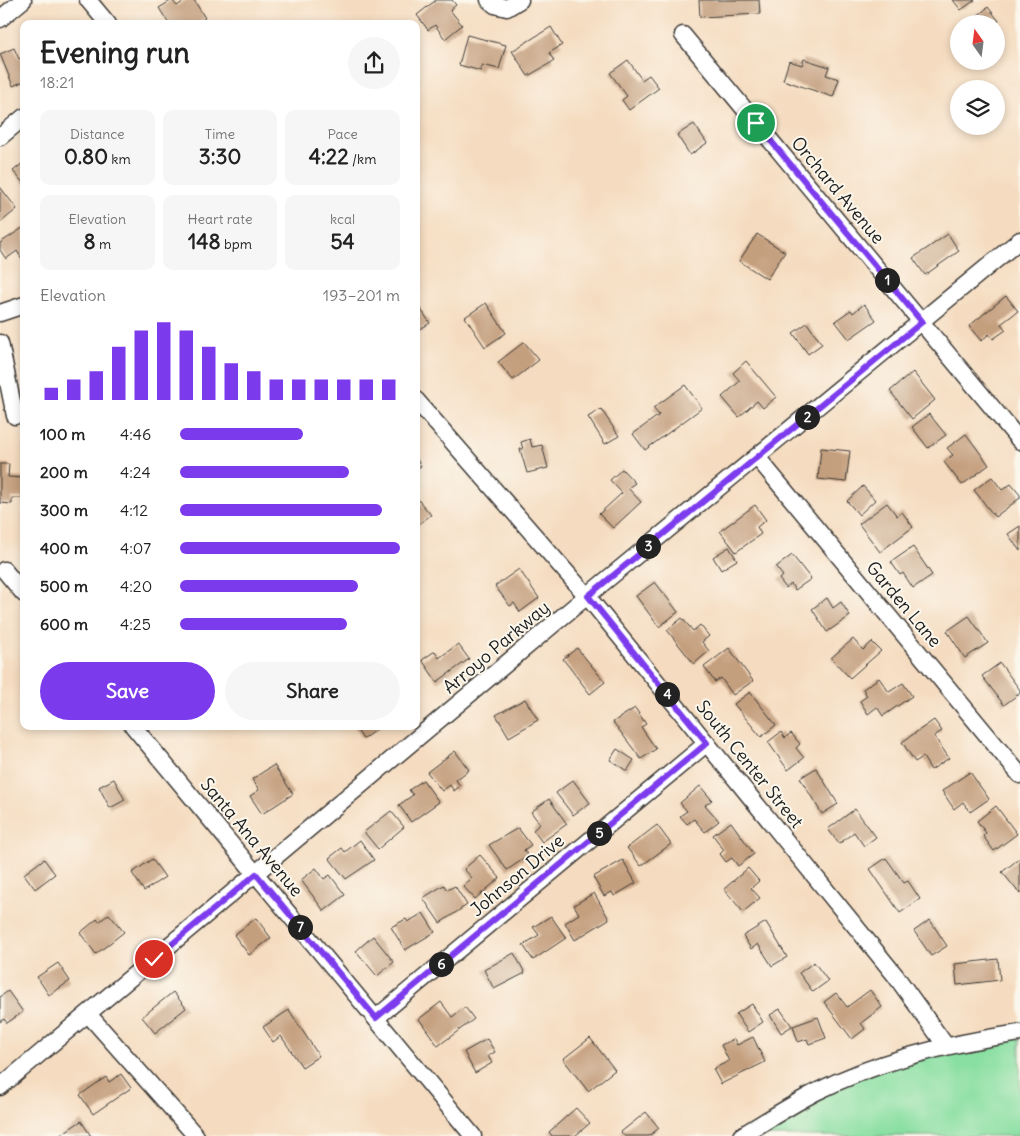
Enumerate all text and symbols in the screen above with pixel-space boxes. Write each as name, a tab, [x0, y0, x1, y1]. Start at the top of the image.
north arrow	[950, 15, 1005, 70]
map controls	[950, 15, 1005, 135]
text: Evening run	[40, 35, 190, 71]
button: share	[348, 37, 400, 89]
text: 18:21	[40, 72, 74, 92]
button: layers	[950, 80, 1005, 135]
pin	[735, 102, 777, 144]
icon: arrive	[742, 109, 770, 137]
text: Distance	[70, 125, 125, 143]
text: Time	[205, 125, 235, 143]
text: Pace	[327, 125, 358, 143]
street label: Orchard Avenue	[786, 132, 890, 248]
text: 0.80	[64, 143, 108, 170]
text: 3:30	[199, 143, 241, 170]
text: 4:22	[309, 143, 349, 170]
text: km	[108, 150, 131, 168]
text: /km	[349, 150, 377, 168]
text: Elevation	[69, 210, 126, 228]
text: Heart rate	[188, 210, 252, 228]
text: kcal	[330, 210, 355, 228]
text: 8	[83, 228, 96, 255]
text: 148	[188, 228, 221, 255]
text: 54	[331, 228, 355, 255]
text: m	[96, 235, 111, 253]
text: bpm	[221, 235, 252, 253]
pin: 1	[874, 268, 900, 292]
text: 1	[885, 271, 890, 289]
text: Elevation	[40, 285, 106, 305]
text: 193–201 m	[323, 285, 400, 305]
pin: 2	[794, 404, 820, 430]
text: 2	[804, 408, 811, 426]
text: 100 m	[40, 424, 85, 444]
text: 4:46	[120, 424, 151, 444]
text: 200 m	[40, 462, 88, 482]
text: 4:24	[120, 462, 151, 482]
text: 300 m	[40, 500, 88, 520]
text: 4:12	[120, 500, 148, 520]
pin: 3	[636, 534, 660, 558]
text: 3	[645, 537, 652, 555]
text: 400 m	[40, 538, 88, 558]
text: 4:07	[120, 538, 151, 558]
street label: Garden Lane	[861, 556, 947, 652]
text: 500 m	[40, 576, 88, 596]
text: 4:20	[120, 576, 152, 596]
street label: Arroyo Parkway	[438, 596, 554, 698]
text: 600 m	[40, 614, 88, 634]
text: 4:25	[120, 614, 151, 634]
button: Save	[40, 662, 215, 720]
button: Share	[225, 662, 400, 720]
pin: 4	[654, 682, 680, 706]
text: 4	[663, 685, 672, 703]
street label: South Center Street	[691, 695, 809, 833]
street label: Santa Ana Avenue	[196, 773, 308, 901]
pin: 5	[586, 820, 612, 846]
text: 5	[595, 824, 604, 842]
street label: Johnson Drive	[465, 829, 569, 921]
pin: 7	[288, 914, 312, 940]
text: 7	[297, 918, 304, 936]
pin	[133, 938, 175, 980]
icon: check	[140, 945, 168, 973]
pin: 6	[428, 952, 454, 976]
text: 6	[437, 955, 446, 973]

